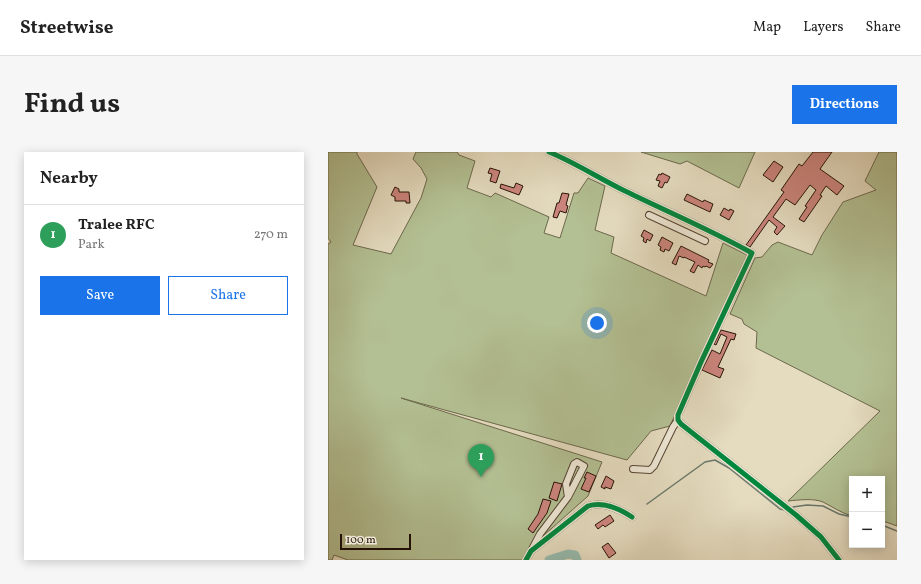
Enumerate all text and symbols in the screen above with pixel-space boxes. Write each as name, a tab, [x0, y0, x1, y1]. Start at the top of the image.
text: Streetwise	[20, 15, 113, 41]
text: Map	[753, 18, 781, 37]
text: Layers	[803, 18, 843, 37]
text: Share	[865, 18, 901, 37]
text: Find us	[24, 85, 120, 124]
button: Directions	[792, 85, 897, 124]
text: Nearby	[40, 167, 98, 190]
text: Tralee RFC	[78, 215, 155, 236]
text: 1	[50, 226, 56, 244]
text: 270 m	[254, 226, 288, 244]
text: Park	[78, 236, 105, 254]
button: Save	[40, 276, 160, 315]
button: Share	[168, 276, 288, 315]
your location	[587, 313, 607, 333]
pin: 1	[468, 444, 494, 477]
map controls	[849, 476, 885, 548]
button: +	[849, 476, 885, 512]
button: −	[849, 512, 885, 548]
scale bar	[340, 532, 411, 551]
text: 100 m	[346, 533, 376, 548]

